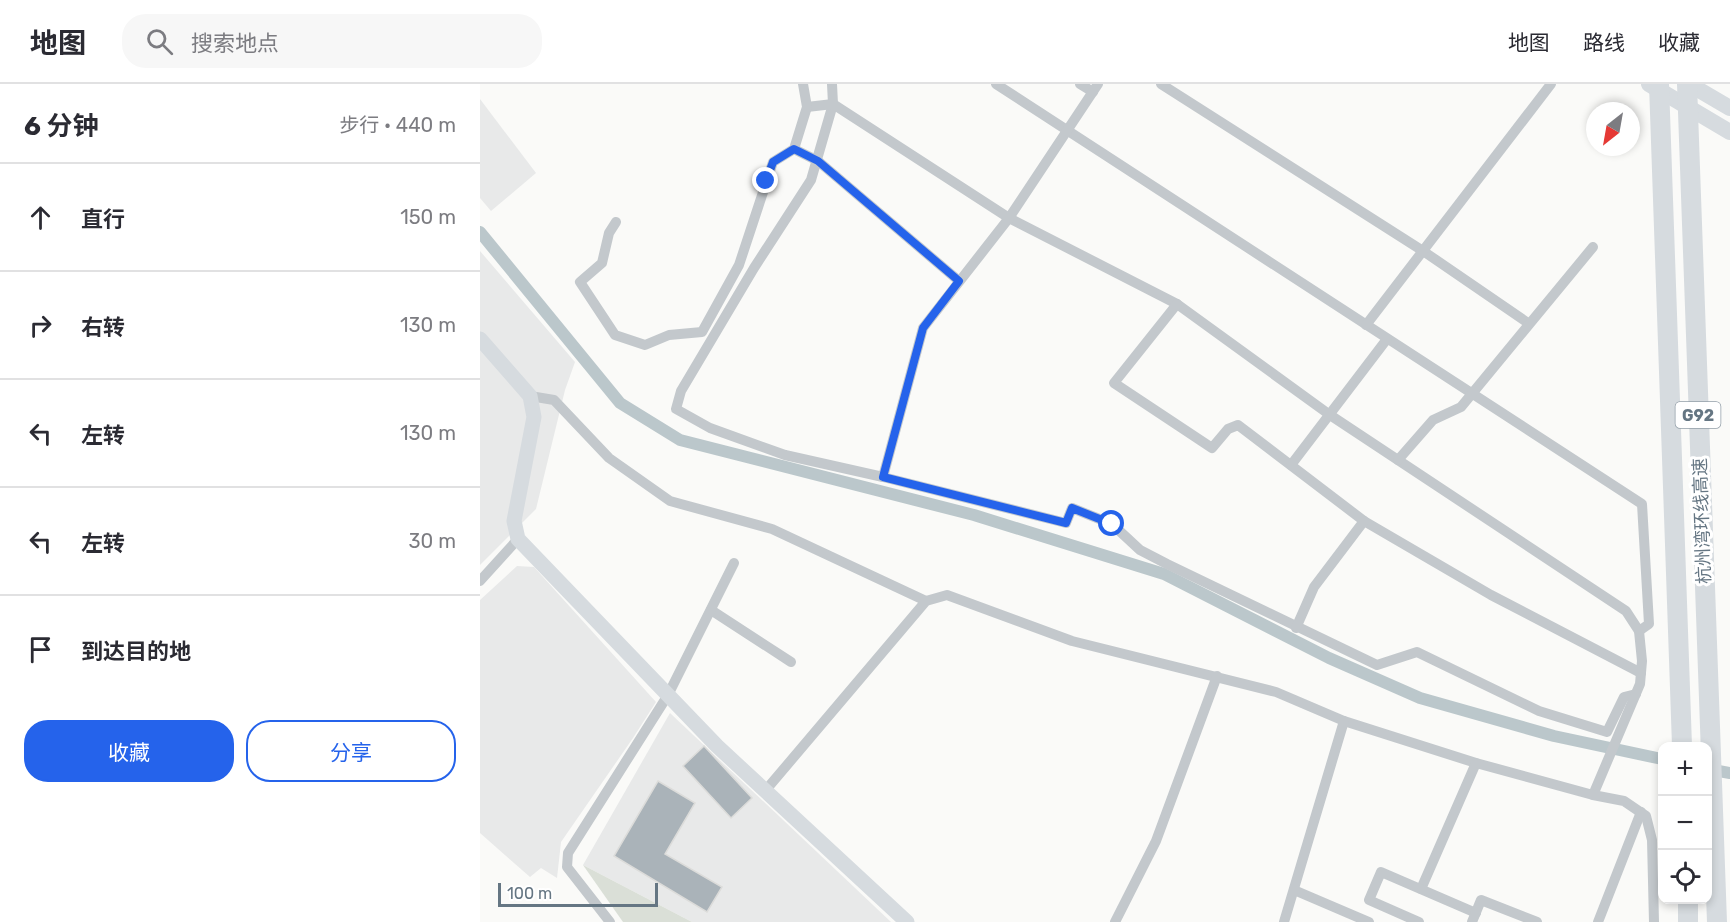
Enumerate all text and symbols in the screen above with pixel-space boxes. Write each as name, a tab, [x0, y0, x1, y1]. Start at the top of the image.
search box	[122, 14, 542, 68]
icon: search	[143, 25, 176, 58]
text: 地图	[30, 27, 86, 60]
text: 搜索地点	[191, 30, 279, 57]
text: 地图	[1508, 30, 1550, 55]
text: 路线	[1583, 30, 1625, 55]
text: 收藏	[1658, 30, 1700, 55]
north arrow	[1586, 102, 1640, 156]
text: 6 分钟	[24, 111, 98, 142]
text: 步行 · 440 m	[339, 113, 456, 137]
route end	[752, 167, 778, 193]
icon: ahead	[24, 201, 57, 234]
text: 150 m	[400, 205, 456, 229]
text: 直行	[81, 206, 125, 233]
icon: right	[24, 309, 57, 342]
text: 130 m	[400, 313, 456, 337]
text: 右转	[81, 314, 125, 341]
road number: G92	[1676, 402, 1720, 428]
icon: left	[24, 417, 57, 450]
text: 130 m	[400, 421, 456, 445]
text: 左转	[81, 422, 125, 449]
street label: 杭州湾环线高速	[1689, 458, 1715, 584]
route start	[1098, 510, 1124, 536]
icon: left	[24, 525, 57, 558]
text: 30 m	[409, 529, 456, 553]
text: 左转	[81, 530, 125, 557]
icon: arrive	[24, 633, 57, 666]
text: 到达目的地	[81, 638, 191, 665]
button: 收藏	[24, 720, 234, 782]
button: 分享	[246, 720, 456, 782]
map controls	[1658, 742, 1712, 904]
button: +	[1658, 742, 1712, 796]
button: −	[1658, 796, 1712, 850]
button: locate	[1658, 850, 1712, 904]
scale bar	[498, 880, 658, 908]
text: 100 m	[507, 884, 552, 903]

